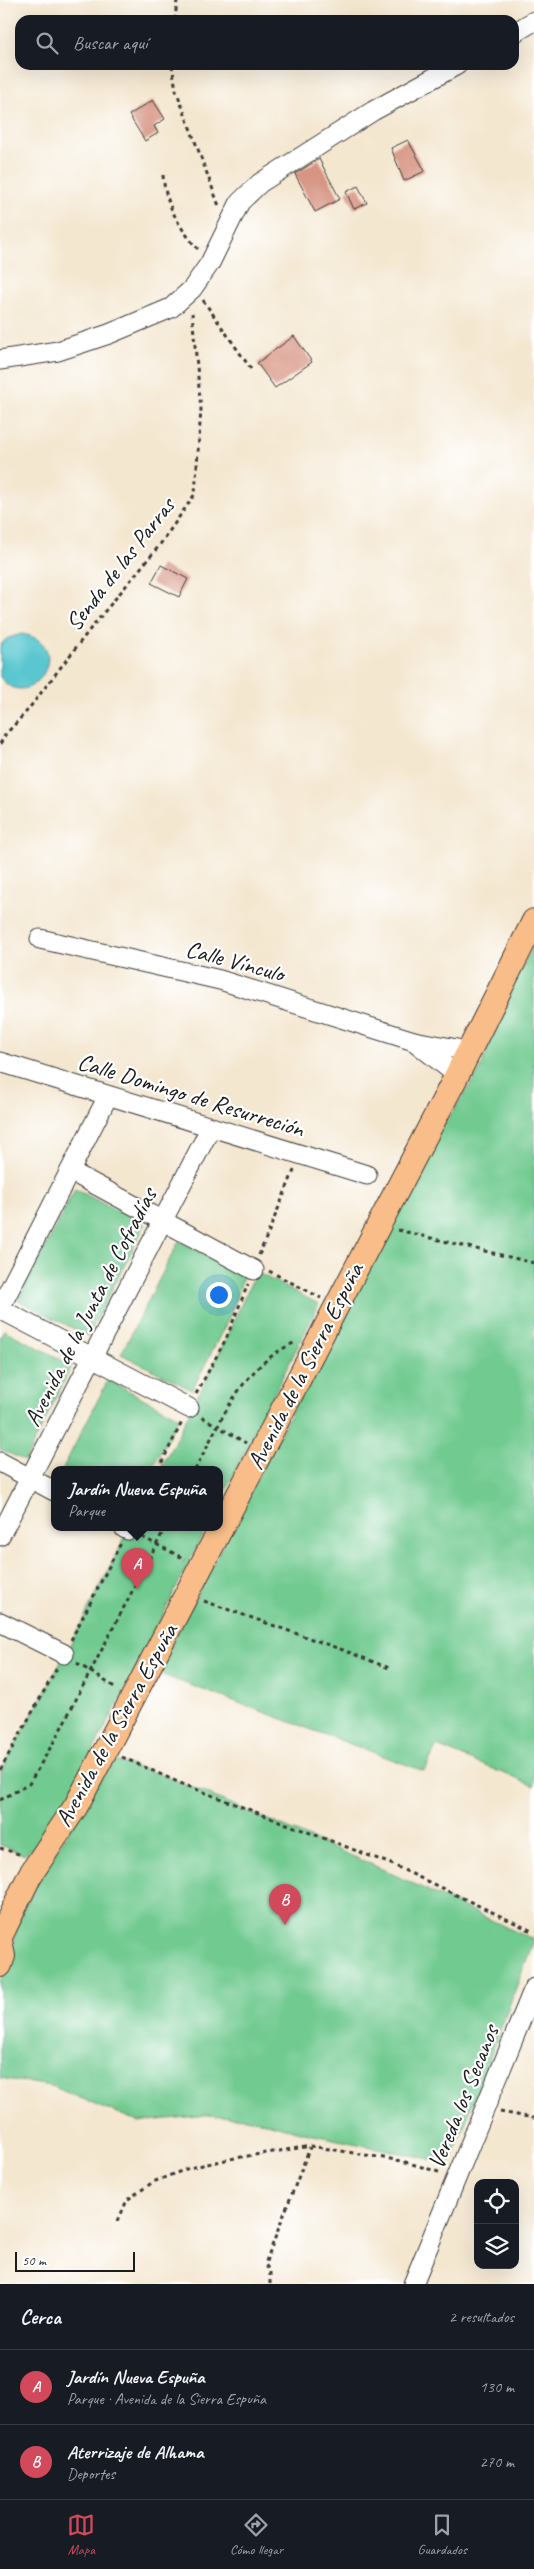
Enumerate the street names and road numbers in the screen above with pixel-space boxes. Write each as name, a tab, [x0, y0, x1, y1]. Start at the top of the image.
street label: Senda de las Parras	[59, 490, 183, 637]
street label: Calle Vínculo	[183, 934, 290, 989]
street label: Calle Domingo de Resurreción	[74, 1046, 309, 1144]
street label: Avenida de la Junta de Cofradías	[17, 1180, 164, 1431]
street label: Avenida de la Sierra Espuña	[240, 1257, 371, 1474]
street label: Avenida de la Sierra Espuña	[48, 1617, 185, 1832]
street label: Vereda los Secanos	[421, 2018, 506, 2173]

